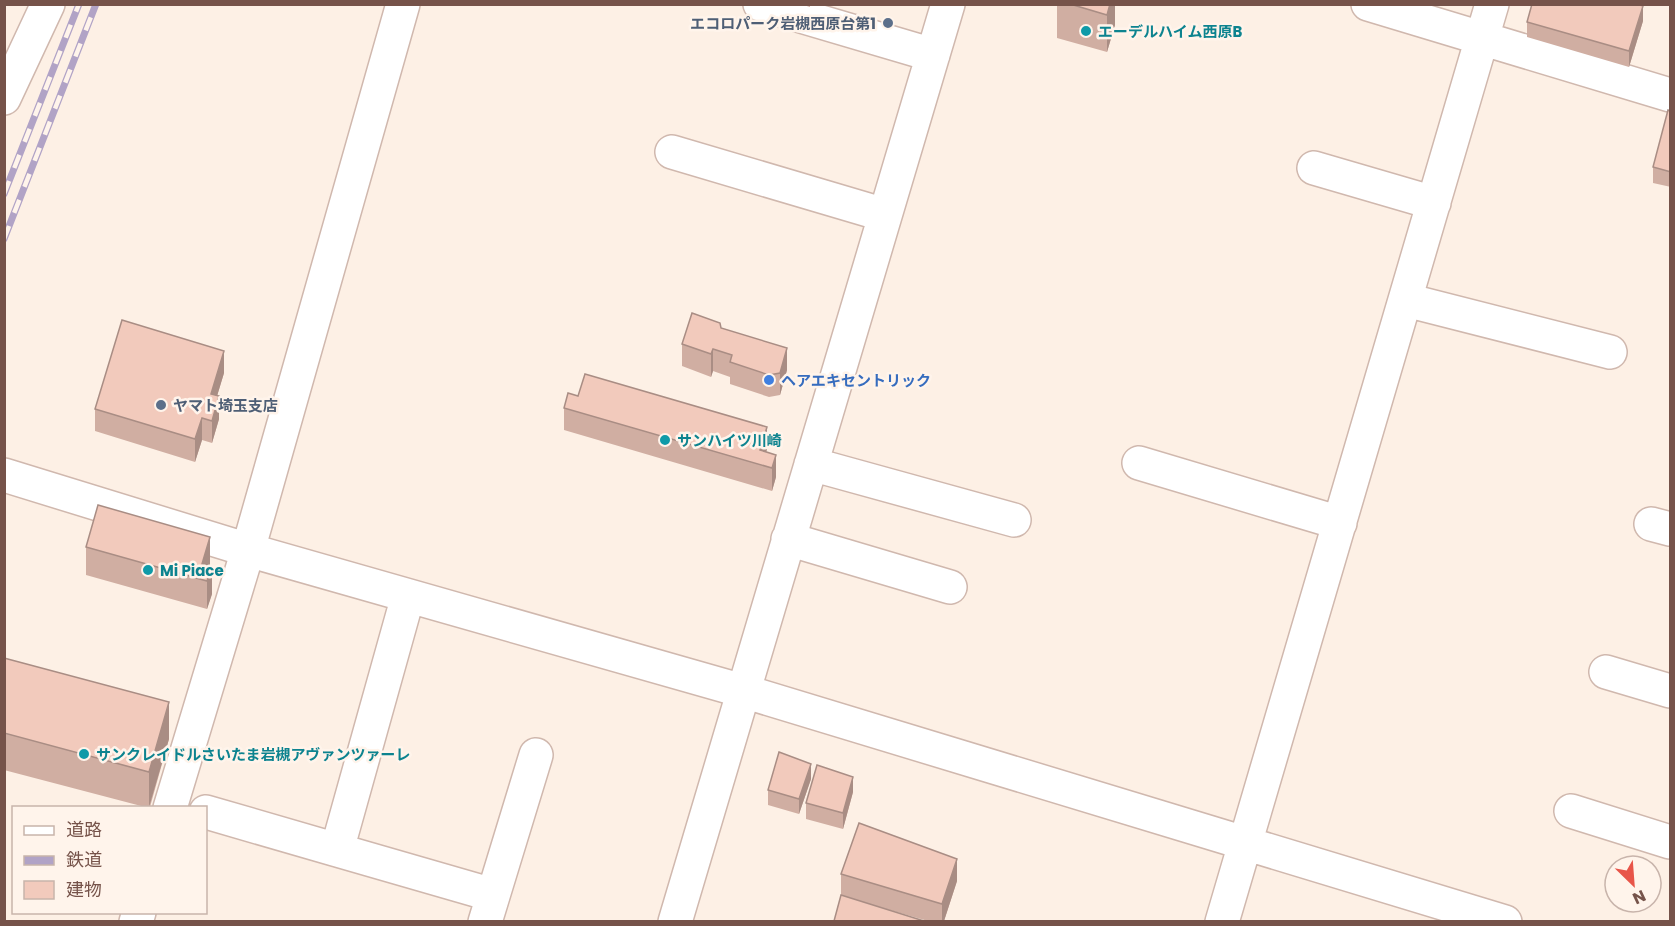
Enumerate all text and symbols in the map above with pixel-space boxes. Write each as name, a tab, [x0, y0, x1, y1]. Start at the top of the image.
place label: エコロパーク岩槻西原台第1	[690, 13, 876, 34]
marker: エコロパーク岩槻西原台第1	[881, 16, 895, 30]
place label: エーデルハイム西原B	[1098, 21, 1242, 42]
marker: エーデルハイム西原B	[1079, 24, 1093, 38]
place label: ヘアエキセントリック	[781, 370, 931, 391]
marker: ヘアエキセントリック	[762, 373, 776, 387]
place label: ヤマト埼玉支店	[173, 395, 278, 416]
marker: ヤマト埼玉支店	[154, 398, 168, 412]
place label: サンハイツ川崎	[677, 430, 782, 451]
marker: サンハイツ川崎	[658, 433, 672, 447]
place label: Mi Piace	[160, 560, 224, 581]
marker: Mi Piace	[141, 563, 155, 577]
place label: サンクレイドルさいたま岩槻アヴァンツァーレ	[96, 744, 411, 765]
marker: サンクレイドルさいたま岩槻アヴァンツァーレ	[77, 747, 91, 761]
legend	[12, 806, 207, 914]
text: 道路	[66, 817, 102, 842]
text: 鉄道	[66, 847, 102, 872]
north arrow	[1603, 854, 1663, 914]
text: 建物	[66, 877, 102, 902]
text: N	[1629, 884, 1649, 910]

